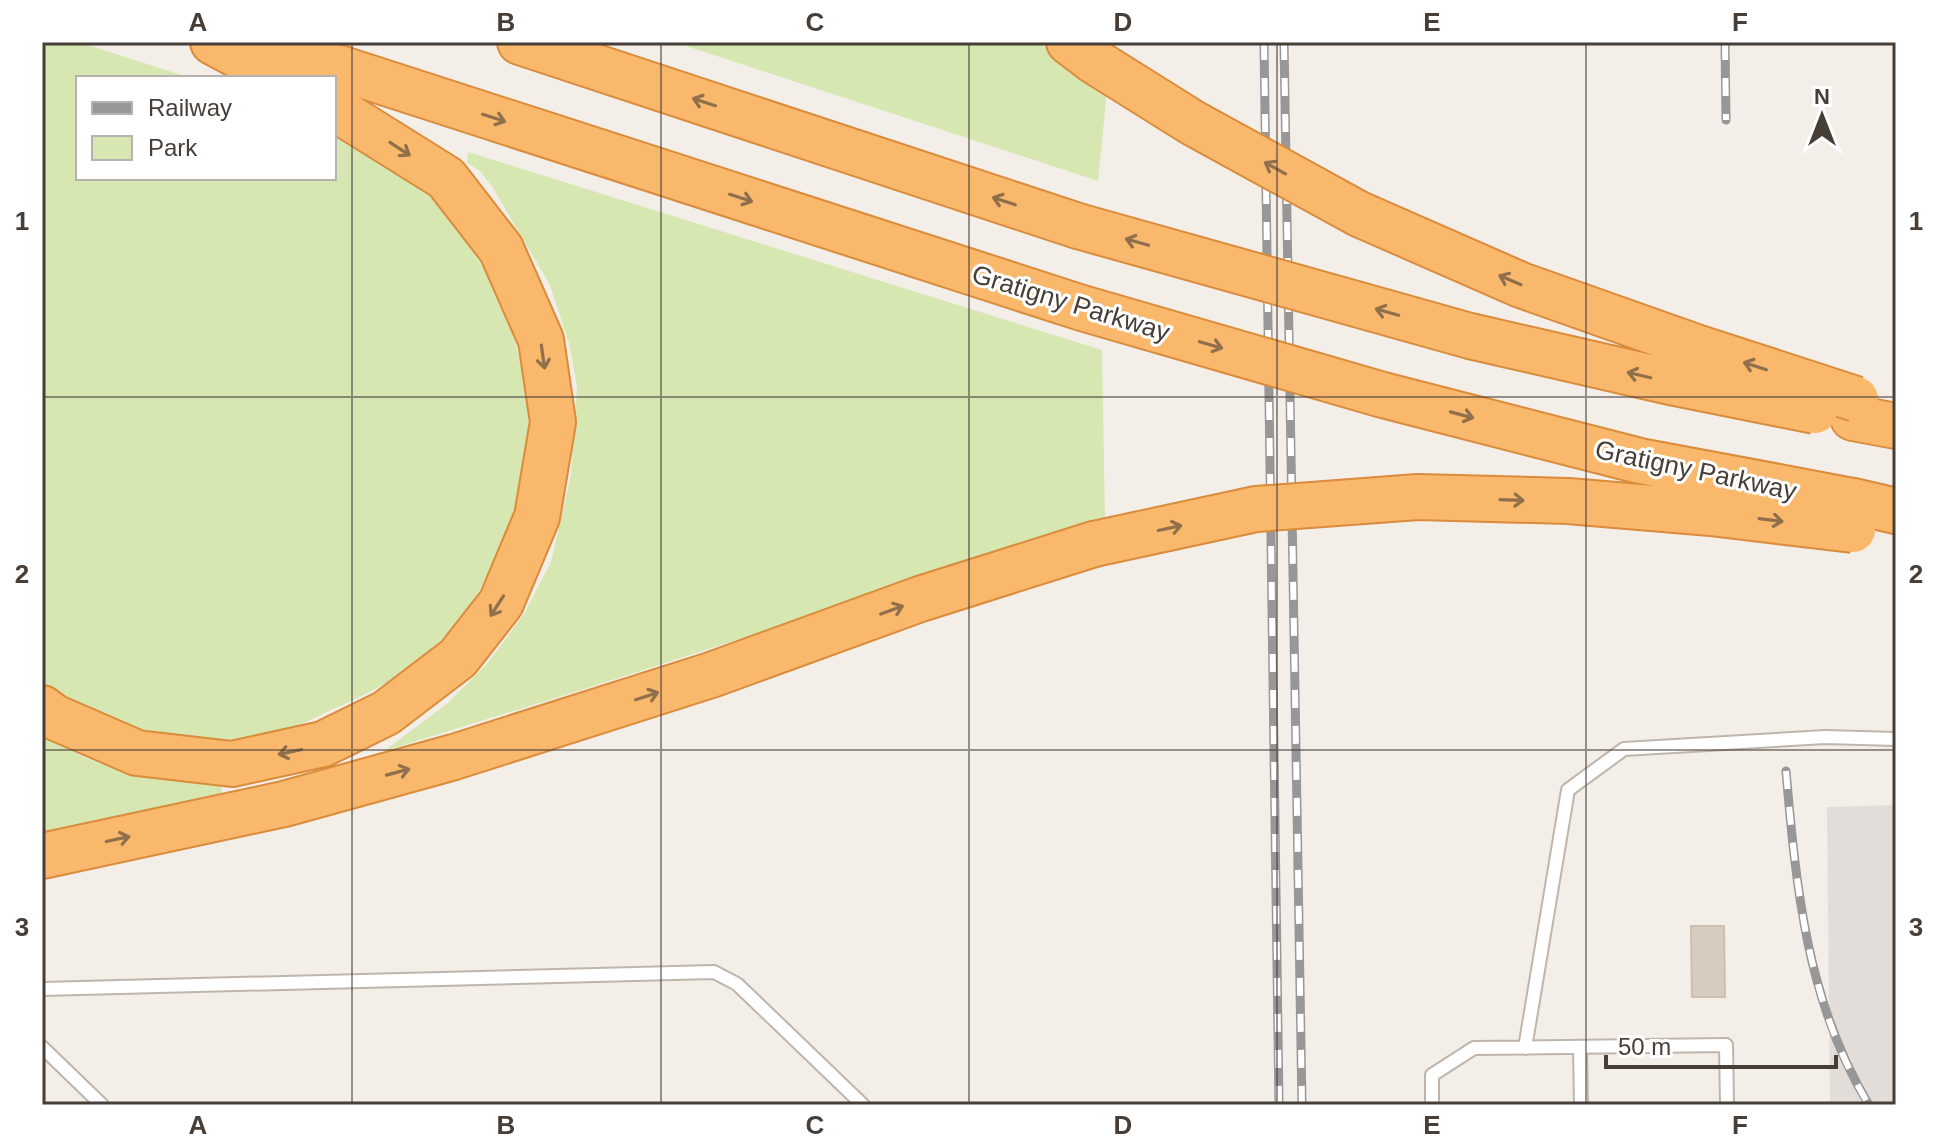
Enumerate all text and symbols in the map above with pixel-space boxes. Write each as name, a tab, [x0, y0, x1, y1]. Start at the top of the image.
text: A	[189, 7, 208, 37]
text: B	[497, 7, 515, 37]
text: C	[806, 7, 825, 37]
text: D	[1114, 7, 1132, 37]
text: E	[1423, 7, 1441, 37]
text: F	[1732, 7, 1748, 37]
legend	[76, 76, 336, 180]
north arrow	[1782, 76, 1862, 156]
text: N	[1814, 84, 1830, 109]
text: Railway	[148, 94, 232, 121]
one-way arrow	[692, 94, 717, 109]
one-way arrow	[481, 111, 506, 126]
text: Park	[148, 134, 198, 161]
one-way arrow	[389, 140, 411, 157]
one-way arrow	[1264, 160, 1287, 176]
one-way arrow	[728, 191, 753, 206]
one-way arrow	[992, 193, 1017, 208]
text: 1	[15, 206, 29, 236]
text: 1	[1909, 206, 1923, 236]
one-way arrow	[1124, 234, 1150, 249]
street label: Gratigny Parkway	[969, 259, 1173, 347]
one-way arrow	[1498, 271, 1523, 286]
one-way arrow	[1375, 304, 1400, 319]
one-way arrow	[1198, 338, 1224, 353]
one-way arrow	[536, 343, 551, 369]
one-way arrow	[1743, 358, 1768, 372]
one-way arrow	[1627, 367, 1653, 382]
one-way arrow	[1448, 409, 1474, 424]
street label: Gratigny Parkway	[1593, 434, 1799, 506]
one-way arrow	[1498, 492, 1525, 507]
one-way arrow	[1758, 513, 1783, 528]
one-way arrow	[1157, 520, 1182, 535]
text: 2	[15, 559, 29, 589]
text: 2	[1909, 559, 1923, 589]
one-way arrow	[489, 594, 505, 617]
one-way arrow	[879, 601, 904, 616]
one-way arrow	[634, 687, 659, 702]
one-way arrow	[278, 745, 304, 760]
one-way arrow	[385, 764, 411, 779]
one-way arrow	[105, 831, 131, 846]
text: 3	[15, 912, 29, 942]
text: 3	[1909, 912, 1923, 942]
scale bar	[1606, 1019, 1836, 1069]
text: 50 m	[1618, 1033, 1671, 1060]
text: A	[189, 1110, 208, 1140]
text: B	[497, 1110, 515, 1140]
text: C	[806, 1110, 825, 1140]
text: D	[1114, 1110, 1132, 1140]
text: E	[1423, 1110, 1441, 1140]
text: F	[1732, 1110, 1748, 1140]

